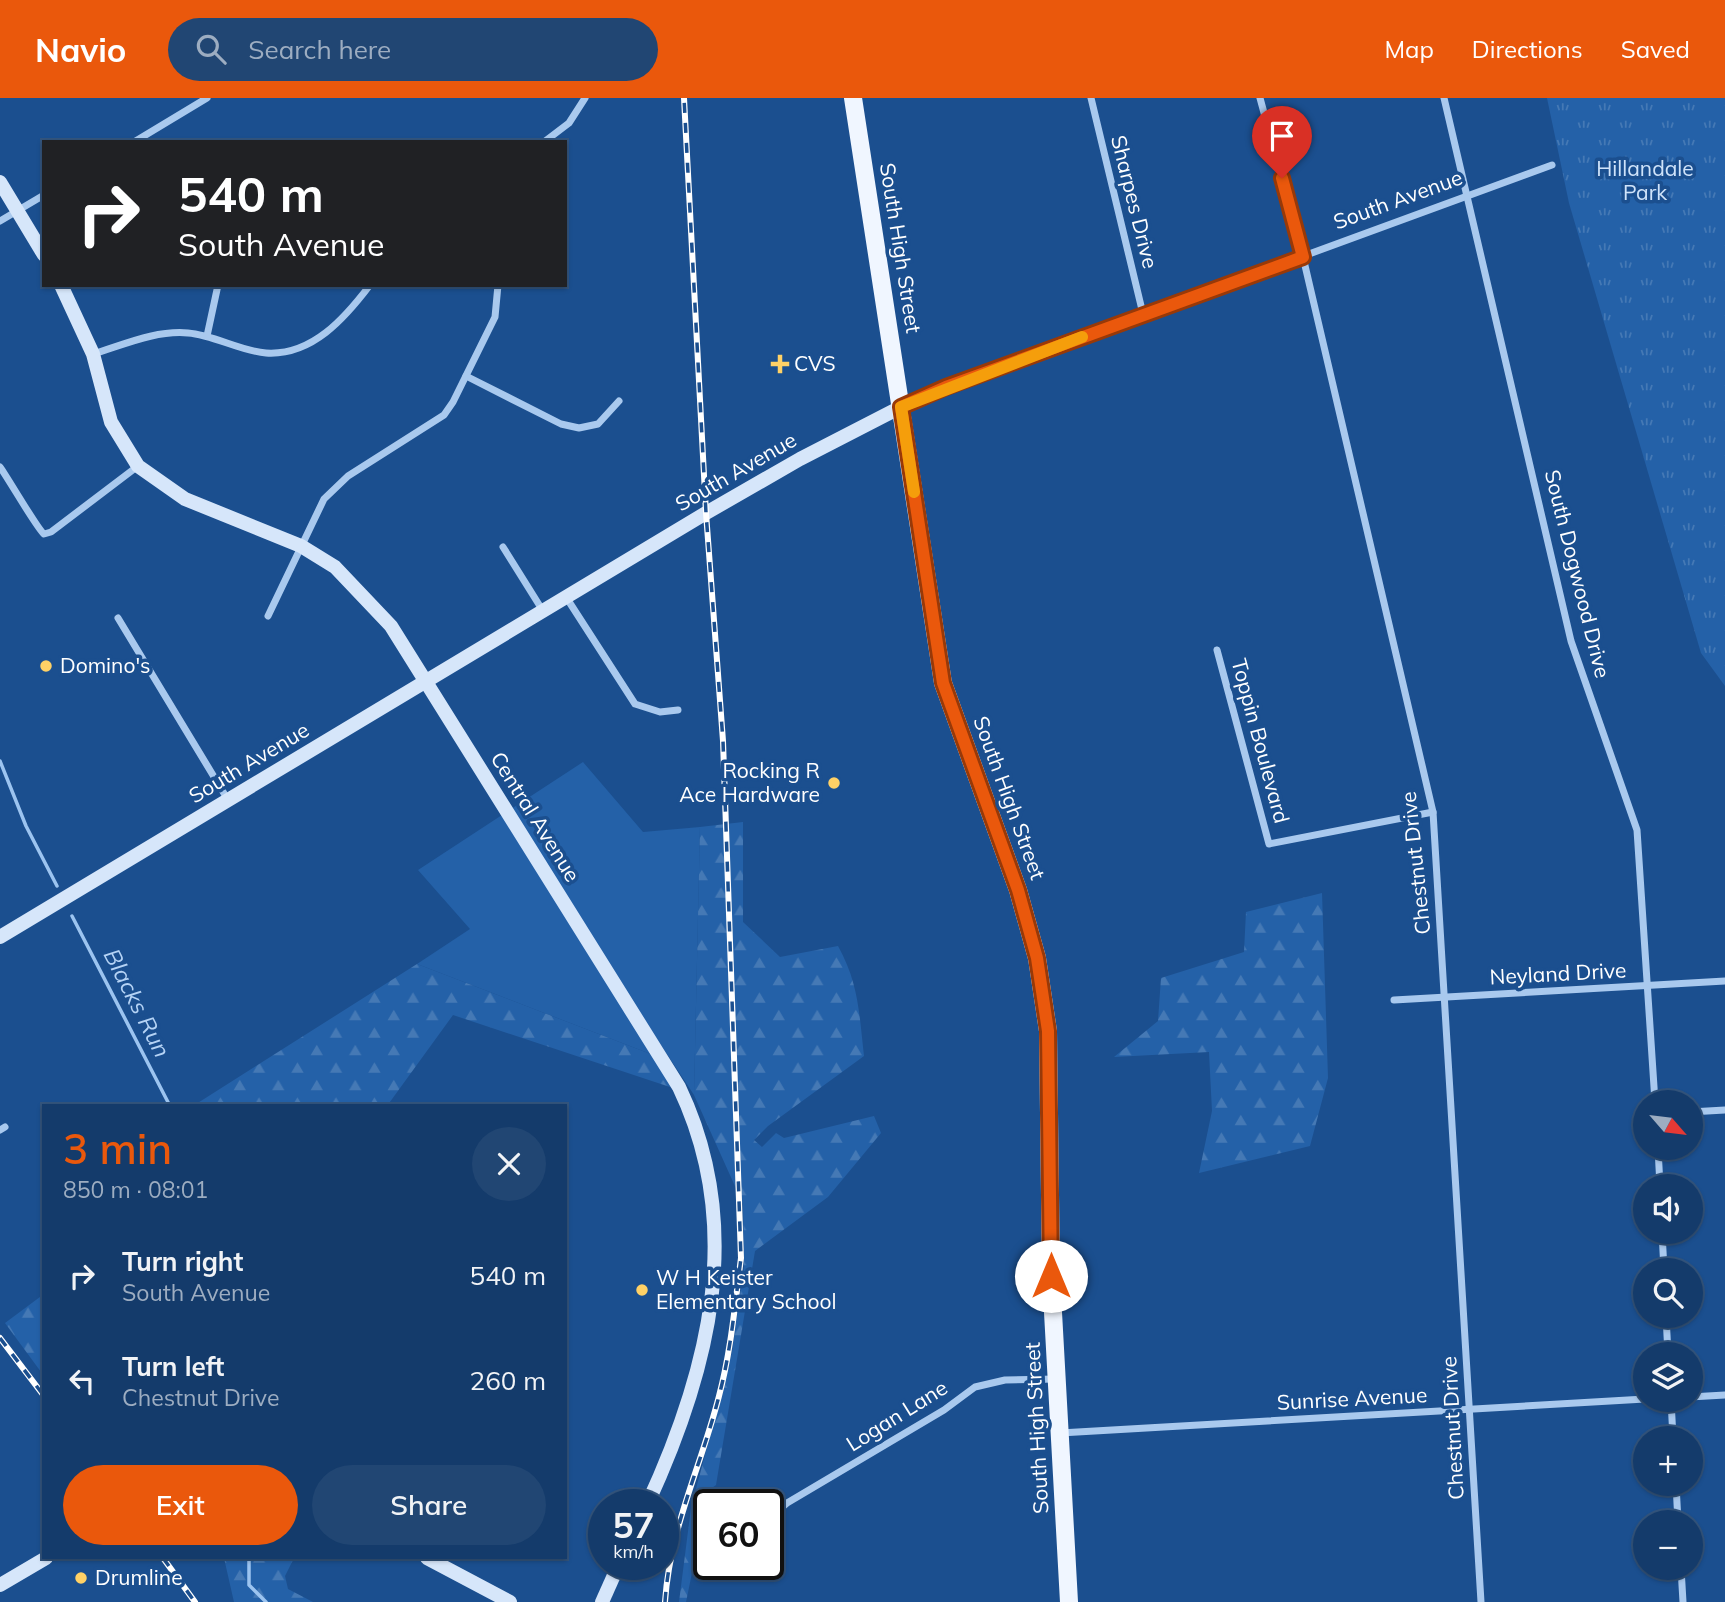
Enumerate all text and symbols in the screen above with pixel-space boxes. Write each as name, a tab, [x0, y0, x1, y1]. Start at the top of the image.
search box	[168, 18, 658, 81]
text: Navio	[35, 29, 126, 70]
icon: search	[192, 30, 230, 68]
text: Search here	[248, 33, 391, 66]
text: Map	[1384, 34, 1434, 64]
text: Directions	[1472, 34, 1583, 64]
text: Saved	[1621, 34, 1690, 64]
pin	[1252, 106, 1312, 178]
icon: arrive	[1263, 117, 1301, 155]
street label: Sharpes Drive	[1106, 133, 1164, 271]
park label: Hillandale Park	[1596, 155, 1694, 205]
street label: South High Street	[875, 161, 927, 335]
text: 540 m	[178, 163, 324, 224]
street label: South Avenue	[1330, 164, 1466, 234]
icon: right	[63, 168, 154, 259]
text: South Avenue	[178, 224, 384, 264]
place label: CVS	[794, 350, 836, 376]
marker: CVS	[772, 356, 788, 372]
street label: South Avenue	[670, 426, 801, 516]
street label: South Dogwood Drive	[1540, 467, 1616, 681]
place label: Domino's	[60, 652, 150, 678]
street label: Toppin Boulevard	[1226, 656, 1295, 826]
marker: Domino's	[38, 658, 54, 674]
street label: South High Street	[968, 712, 1052, 883]
street label: South Avenue	[184, 716, 313, 808]
street label: Central Avenue	[485, 747, 586, 886]
place label: Rocking R Ace Hardware	[679, 757, 820, 807]
marker: Rocking R Ace Hardware	[826, 775, 842, 791]
street label: Chestnut Drive	[1395, 790, 1435, 936]
water label: Blacks Run	[98, 944, 177, 1062]
street label: Neyland Drive	[1489, 956, 1627, 990]
north arrow	[1633, 1090, 1703, 1160]
map controls	[1633, 1090, 1703, 1580]
text: 3 min	[63, 1122, 172, 1175]
button: close	[472, 1127, 546, 1201]
button: sound	[1633, 1174, 1703, 1244]
text: 850 m · 08:01	[63, 1175, 208, 1204]
position arrow	[1014, 1239, 1088, 1313]
text: Turn right	[122, 1245, 243, 1278]
icon: right	[63, 1257, 101, 1295]
button: search	[1633, 1258, 1703, 1328]
text: 540 m	[470, 1259, 546, 1292]
place label: W H Keister Elementary School	[656, 1264, 837, 1314]
text: South Avenue	[122, 1278, 270, 1307]
marker: W H Keister Elementary School	[634, 1282, 650, 1298]
street label: South High Street	[1019, 1342, 1053, 1515]
button: layers	[1633, 1342, 1703, 1412]
text: Turn left	[122, 1350, 224, 1383]
street label: Chestnut Drive	[1435, 1356, 1469, 1501]
icon: left	[63, 1362, 101, 1400]
text: 260 m	[470, 1364, 546, 1397]
street label: Logan Lane	[841, 1374, 952, 1456]
street label: Sunrise Avenue	[1276, 1381, 1428, 1415]
text: Chestnut Drive	[122, 1383, 279, 1412]
button: +	[1633, 1426, 1703, 1496]
button: Exit	[63, 1465, 298, 1545]
button: Share	[312, 1465, 546, 1545]
speed limit sign: 60	[693, 1489, 784, 1580]
text: 57	[612, 1503, 655, 1547]
button: −	[1633, 1510, 1703, 1580]
text: km/h	[613, 1540, 654, 1563]
place label: Drumline	[95, 1564, 183, 1590]
marker: Drumline	[73, 1570, 89, 1586]

